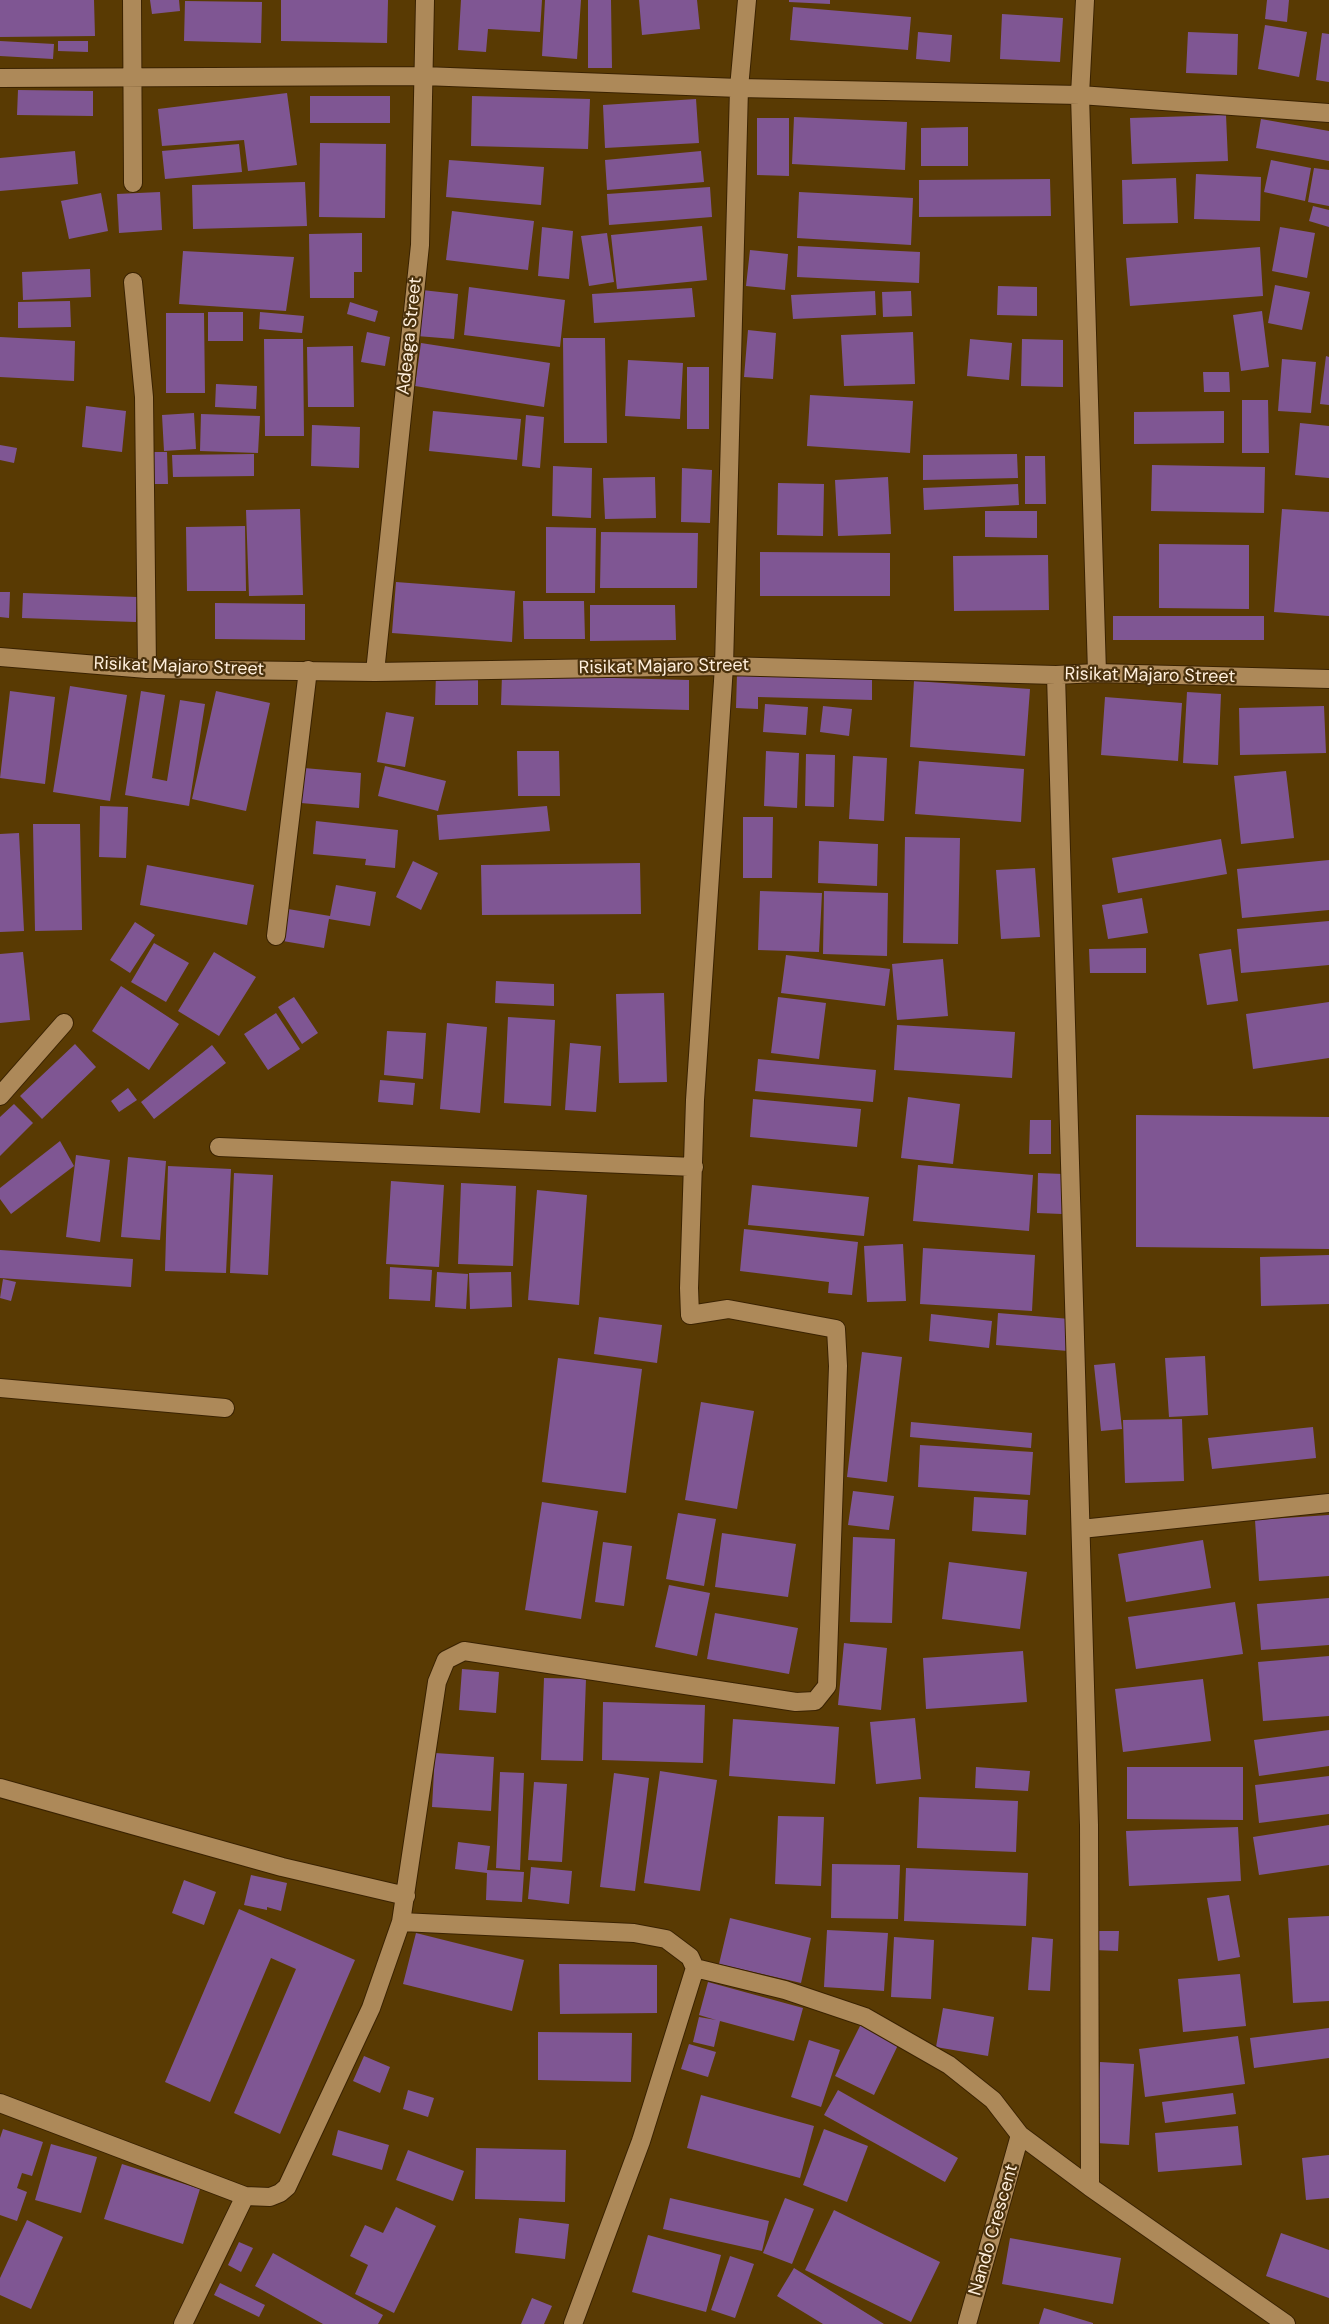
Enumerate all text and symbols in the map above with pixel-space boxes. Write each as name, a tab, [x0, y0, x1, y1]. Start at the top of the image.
street label: Adeaga Street	[393, 276, 427, 396]
street label: Risikat Majaro Street	[93, 653, 265, 681]
street label: Risikat Majaro Street	[579, 655, 749, 679]
street label: Risikat Majaro Street	[1065, 664, 1235, 688]
street label: Nando Crescent	[965, 2162, 1023, 2298]

